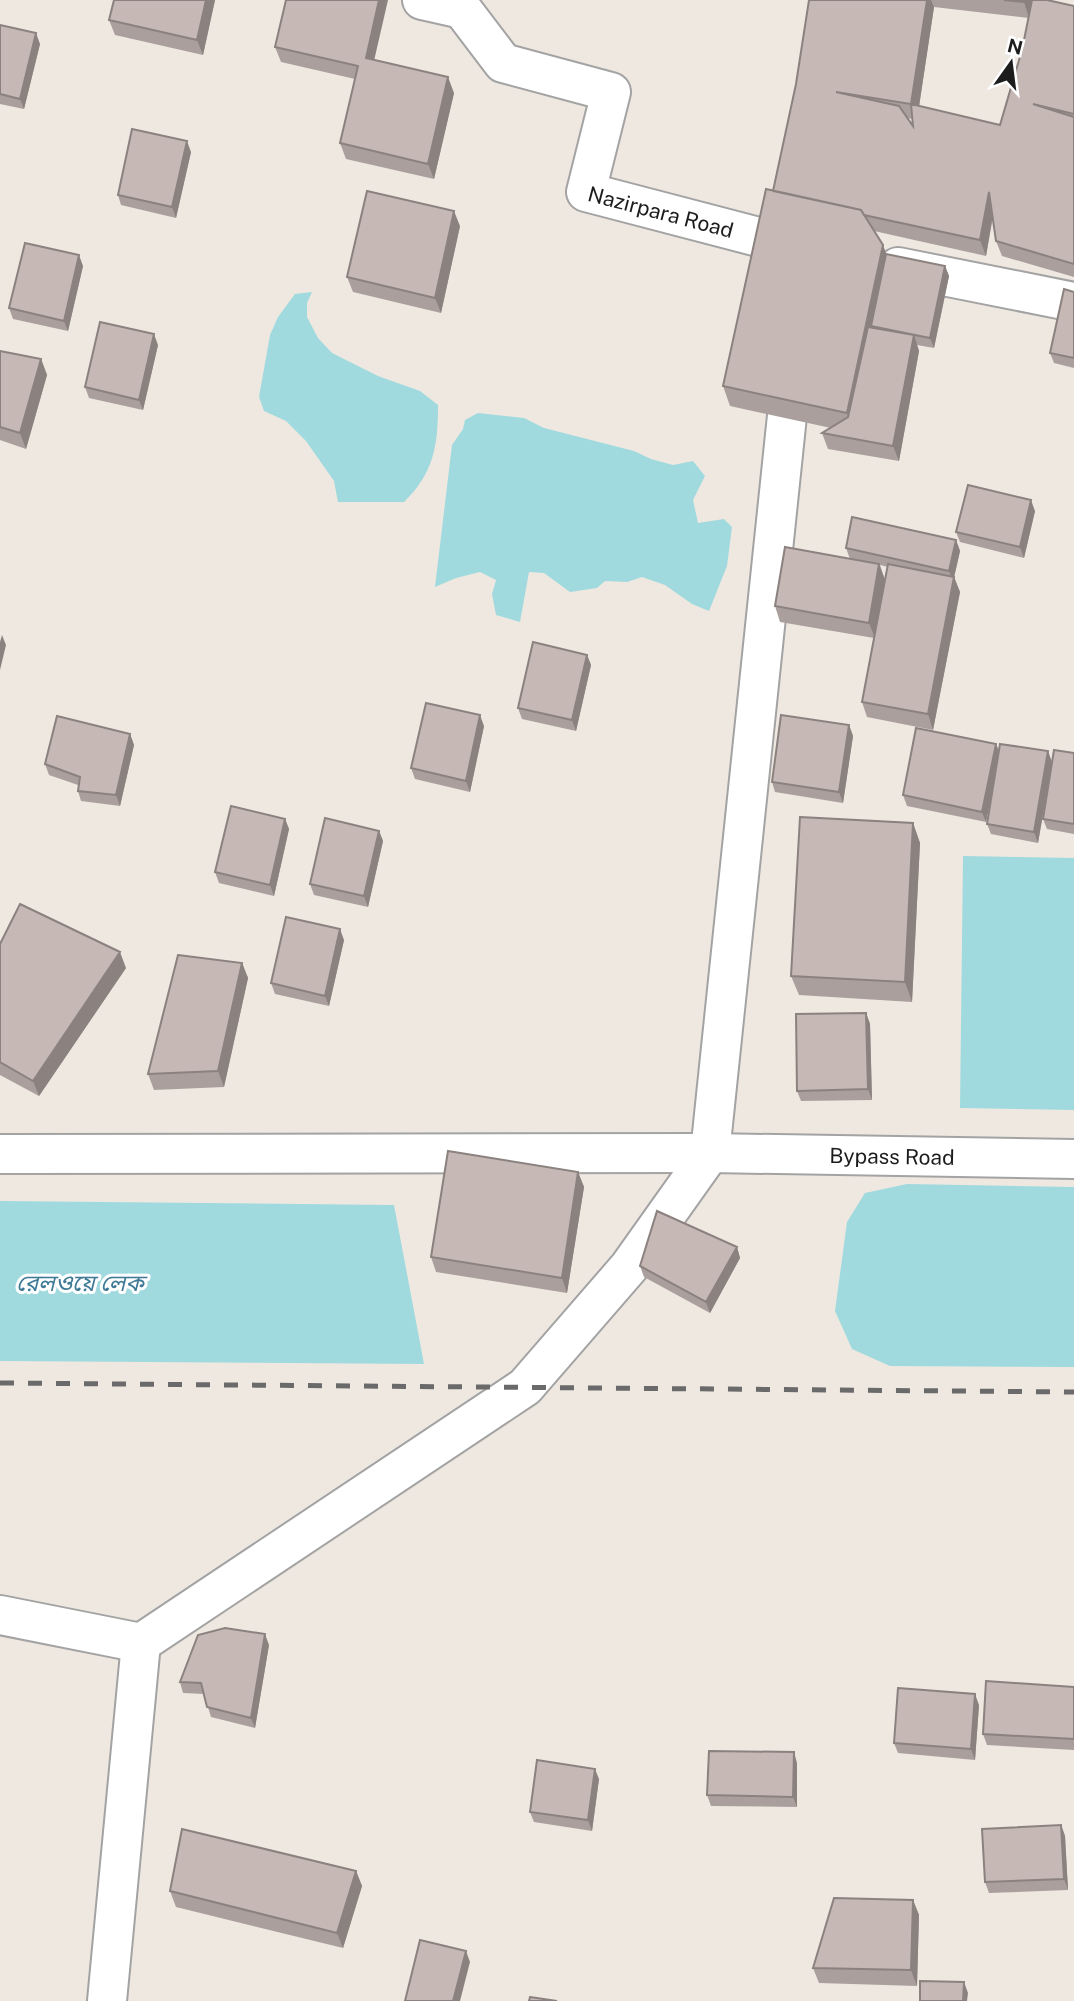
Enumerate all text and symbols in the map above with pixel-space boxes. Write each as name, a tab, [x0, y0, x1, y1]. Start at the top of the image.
north arrow	[976, 28, 1046, 98]
text: N	[1005, 34, 1025, 59]
street label: Nazirpara Road	[585, 181, 736, 243]
street label: Bypass Road	[829, 1142, 955, 1170]
water label: রেলওয়ে লেক	[16, 1269, 148, 1296]

